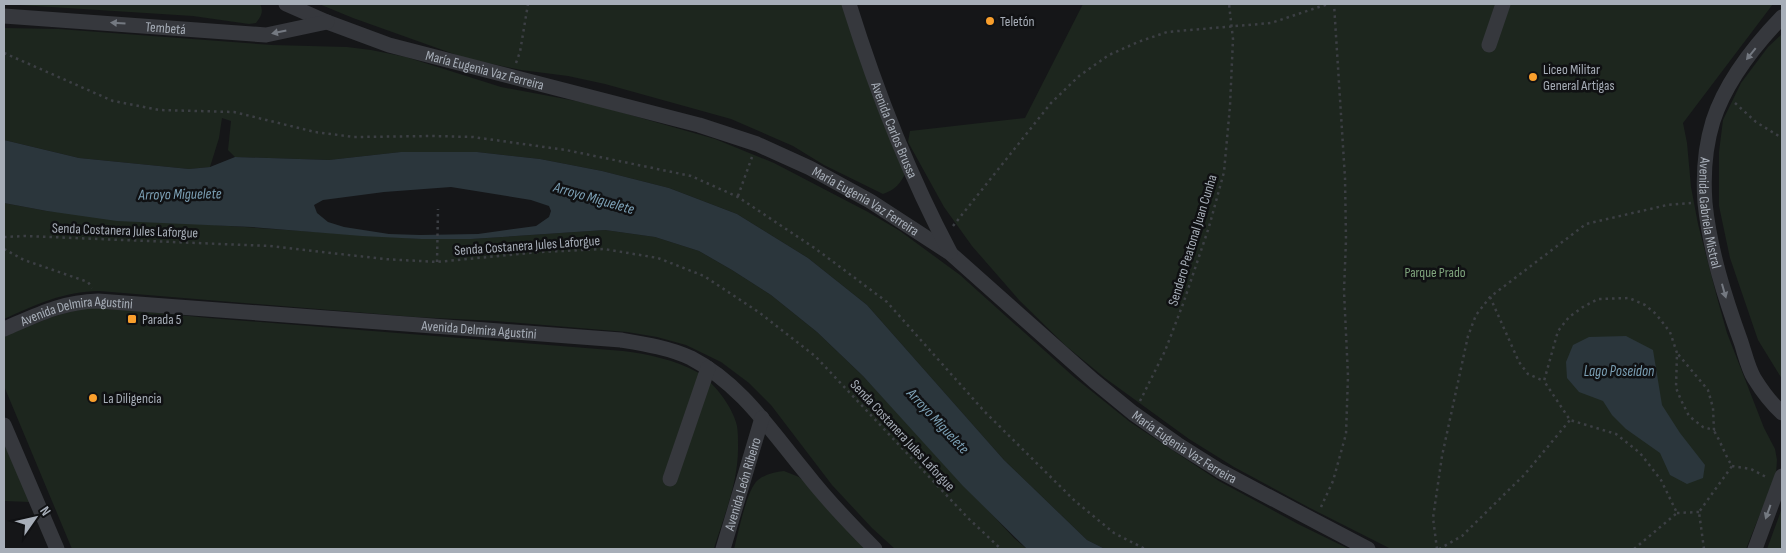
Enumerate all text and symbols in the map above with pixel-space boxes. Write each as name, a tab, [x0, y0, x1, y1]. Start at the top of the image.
place label: Teletón	[1000, 13, 1035, 30]
marker: Teletón	[984, 15, 996, 27]
street label: Tembetá	[145, 18, 186, 38]
one-way arrow	[109, 19, 125, 27]
one-way arrow	[272, 28, 287, 36]
street label: María Eugenia Vaz Ferreira	[424, 47, 546, 94]
one-way arrow	[1745, 47, 1756, 60]
place label: Liceo Militar General Artigas	[1543, 61, 1614, 94]
marker: Liceo Militar General Artigas	[1527, 71, 1539, 83]
street label: Avenida Carlos Brussa	[867, 79, 921, 181]
street label: Avenida Gabriela Mistral	[1695, 156, 1725, 270]
street label: María Eugenia Vaz Ferreira	[809, 163, 922, 240]
street label: Sendero Peatonal Juan Cunha	[1164, 172, 1221, 308]
water label: Arroyo Miguelete	[550, 178, 637, 219]
water label: Arroyo Miguelete	[137, 184, 222, 205]
street label: Senda Costanera Jules Laforgue	[52, 219, 198, 242]
street label: Senda Costanera Jules Laforgue	[454, 232, 601, 259]
park label: Parque Prado	[1404, 264, 1466, 281]
one-way arrow	[1720, 284, 1728, 299]
street label: Avenida Delmira Agustini	[17, 293, 133, 330]
place label: Parada 5	[142, 311, 182, 328]
marker: Parada 5	[126, 313, 138, 325]
street label: Avenida Delmira Agustini	[420, 317, 537, 343]
water label: Lago Poseidon	[1584, 362, 1654, 381]
street label: Senda Costanera Jules Laforgue	[847, 376, 959, 495]
water label: Arroyo Miguelete	[902, 384, 973, 458]
place label: La Diligencia	[103, 390, 162, 407]
marker: La Diligencia	[87, 392, 99, 404]
street label: María Eugenia Vaz Ferreira	[1129, 407, 1240, 487]
street label: Avenida León Ribeiro	[721, 435, 765, 534]
north arrow	[10, 493, 60, 543]
text: N	[36, 503, 55, 519]
one-way arrow	[1764, 505, 1771, 520]

